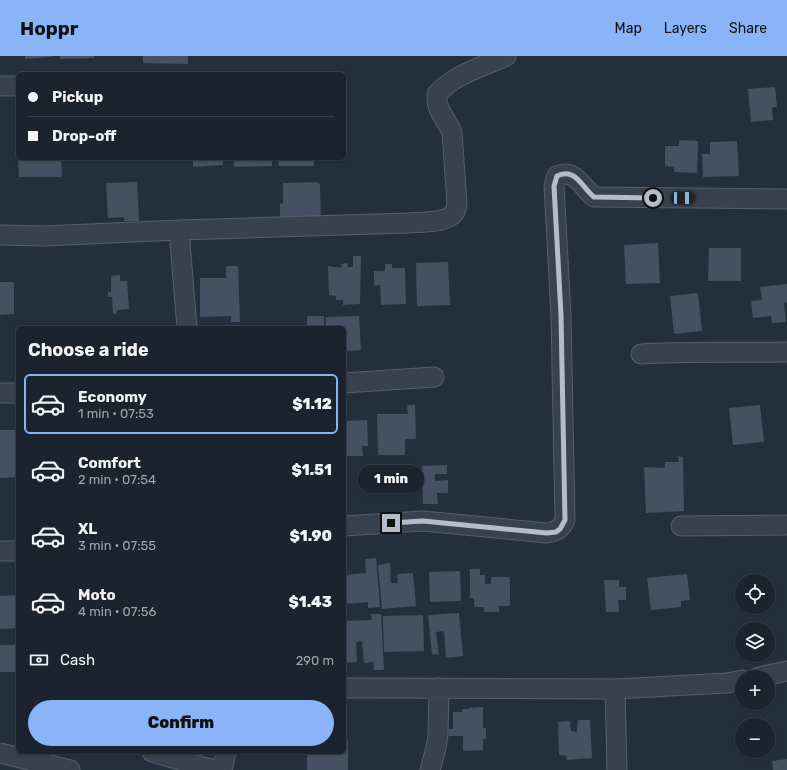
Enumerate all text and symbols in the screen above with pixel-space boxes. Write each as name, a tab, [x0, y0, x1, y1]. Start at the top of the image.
text: Hoppr	[20, 17, 78, 40]
text: Map	[615, 20, 642, 37]
text: Layers	[664, 20, 707, 37]
text: Share	[729, 20, 767, 37]
text: Pickup	[52, 88, 103, 106]
text: Drop-off	[52, 127, 116, 145]
route start	[644, 189, 662, 207]
car	[671, 192, 695, 204]
text: Choose a ride	[28, 339, 149, 361]
icon: car	[30, 386, 66, 422]
text: Economy	[78, 388, 147, 406]
text: $1.12	[292, 395, 332, 413]
text: 1 min · 07:53	[78, 406, 154, 421]
icon: car	[30, 452, 66, 488]
text: Comfort	[78, 454, 141, 472]
text: $1.51	[291, 461, 332, 479]
callout: 1 min	[358, 465, 424, 493]
text: 1 min	[374, 471, 408, 486]
text: 2 min · 07:54	[78, 472, 156, 487]
route end	[382, 514, 400, 532]
icon: car	[30, 518, 66, 554]
text: XL	[78, 520, 97, 538]
text: $1.90	[289, 527, 332, 545]
text: 3 min · 07:55	[78, 538, 156, 553]
map controls	[735, 574, 775, 758]
button: locate	[735, 574, 775, 614]
icon: car	[30, 584, 66, 620]
text: Moto	[78, 586, 116, 604]
text: $1.43	[288, 593, 332, 611]
text: 4 min · 07:56	[78, 604, 156, 619]
button: layers	[735, 622, 775, 662]
icon: cash	[28, 649, 50, 671]
text: Cash	[60, 651, 95, 669]
text: 290 m	[296, 653, 334, 668]
button: +	[735, 670, 775, 710]
button: Confirm	[28, 700, 334, 746]
button: −	[735, 718, 775, 758]

